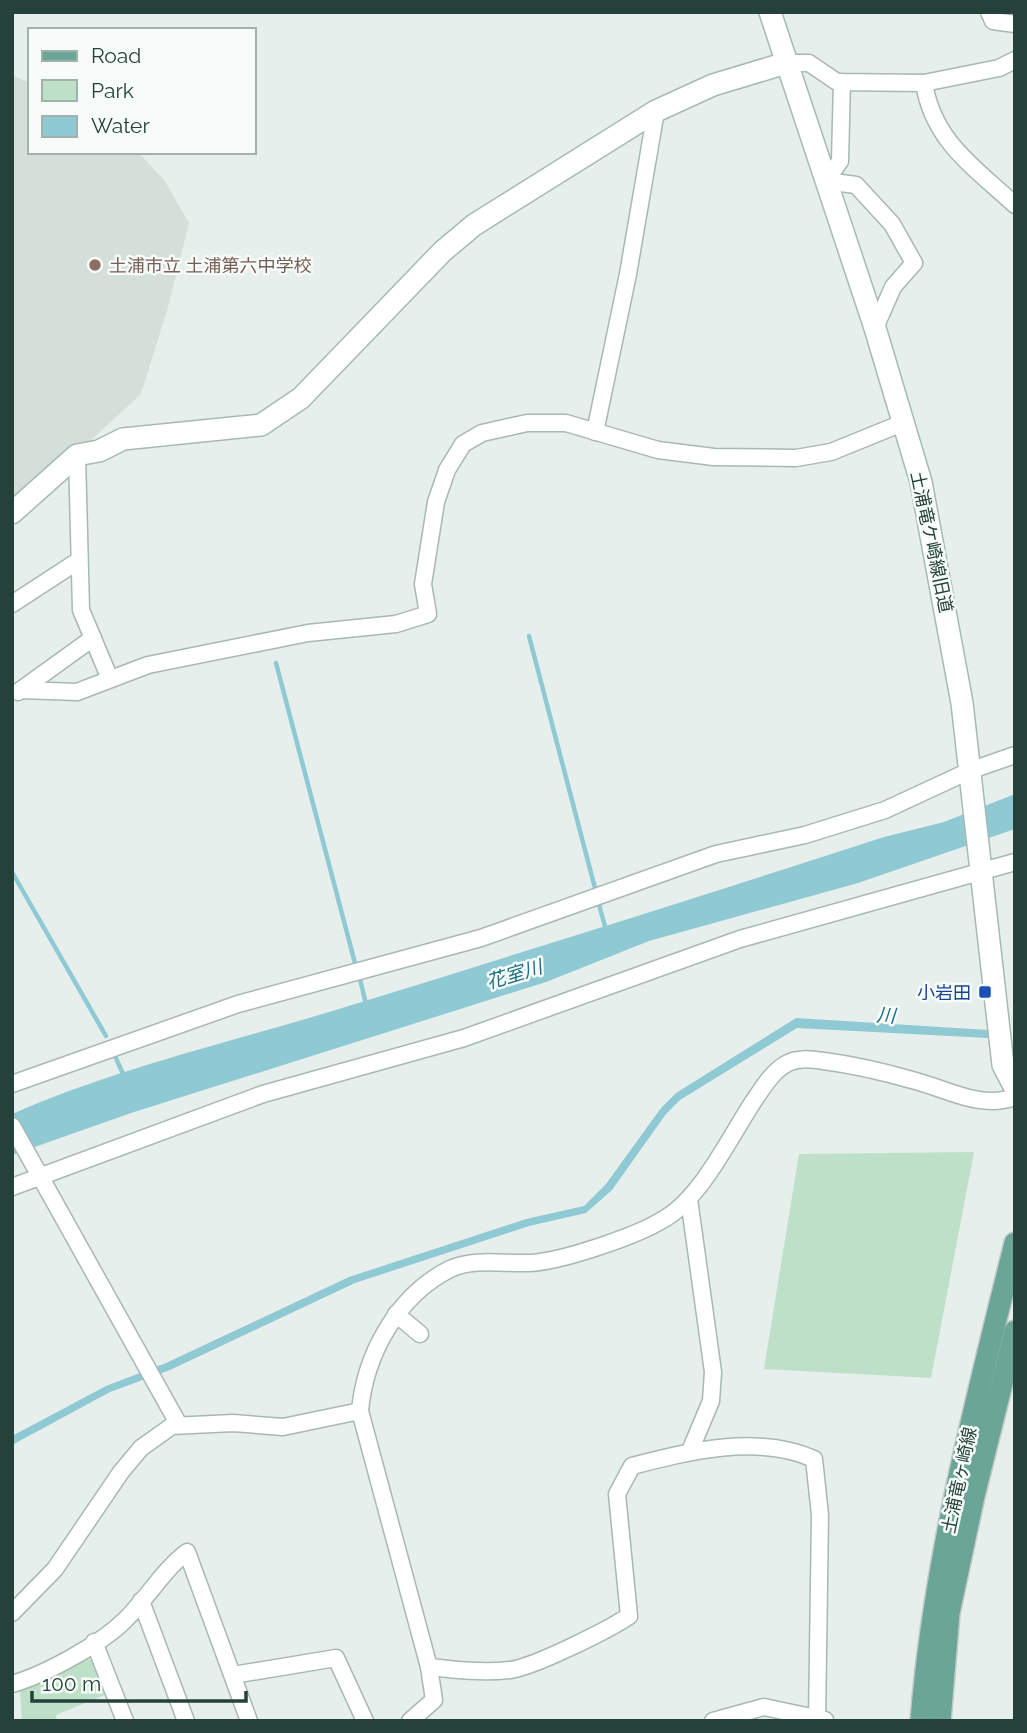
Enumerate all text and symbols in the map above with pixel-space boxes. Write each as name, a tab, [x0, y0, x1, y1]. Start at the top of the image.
legend	[28, 28, 256, 154]
text: Road	[91, 43, 141, 68]
text: Park	[91, 78, 134, 103]
text: Water	[91, 113, 150, 138]
place label: 土浦市立 土浦第六中学校	[109, 255, 312, 276]
marker: 土浦市立 土浦第六中学校	[87, 257, 103, 273]
street label: 土浦竜ケ崎線旧道	[907, 469, 957, 615]
water label: 花室川	[484, 955, 546, 993]
place label: 小岩田	[917, 982, 971, 1003]
marker: 小岩田	[977, 984, 993, 1000]
water label: 川	[876, 1003, 898, 1027]
street label: 土浦竜ヶ崎線	[938, 1425, 980, 1535]
scale bar	[32, 1660, 245, 1704]
text: 100 m	[42, 1671, 101, 1696]

